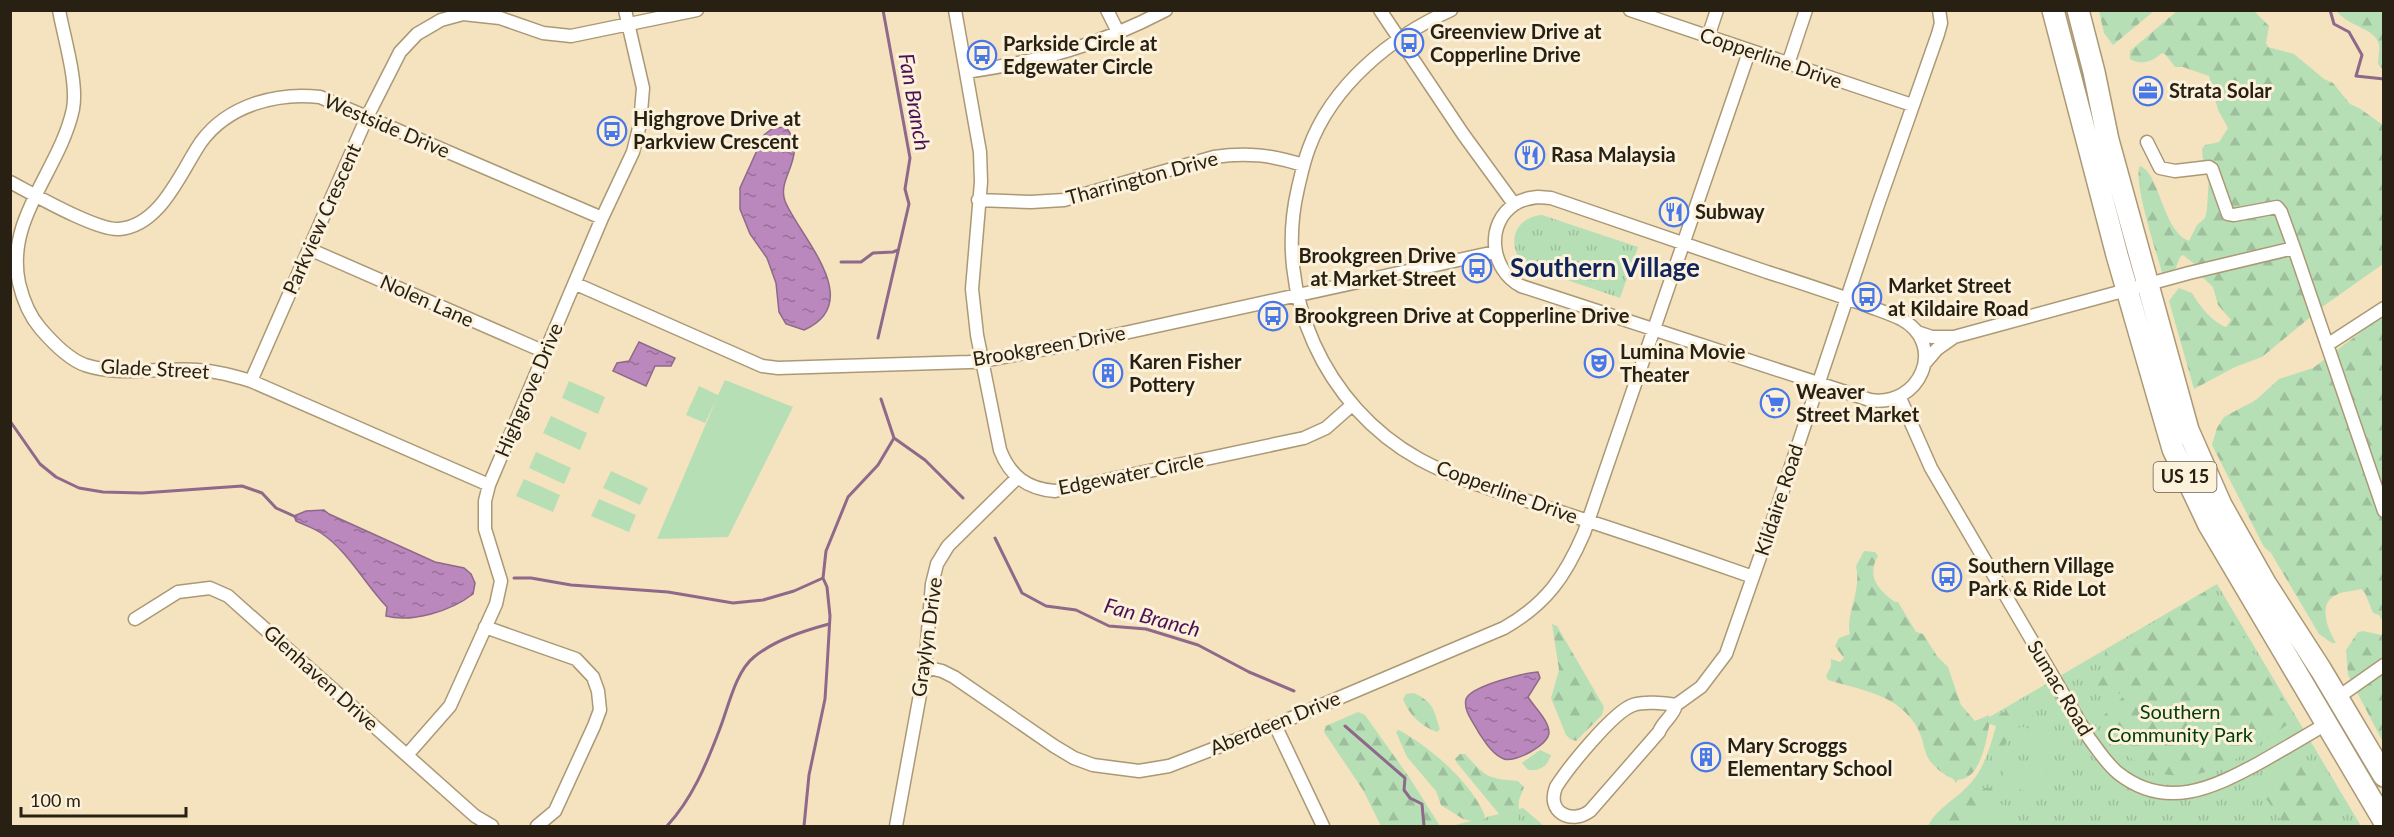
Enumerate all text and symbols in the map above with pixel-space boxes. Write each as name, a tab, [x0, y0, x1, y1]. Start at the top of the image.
place label: Greenview Drive at Copperline Drive	[1430, 19, 1602, 66]
street label: Copperline Drive	[1697, 21, 1846, 93]
bus stop icon: Greenview Drive at Copperline Drive	[1393, 27, 1425, 59]
place label: Parkside Circle at Edgewater Circle	[1003, 31, 1158, 78]
bus stop icon: Parkside Circle at Edgewater Circle	[966, 39, 998, 71]
water label: Fan Branch	[895, 51, 936, 152]
office icon: Strata Solar	[2132, 75, 2164, 107]
place label: Strata Solar	[2169, 78, 2272, 102]
street label: Westside Drive	[321, 88, 454, 162]
place label: Highgrove Drive at Parkview Crescent	[633, 106, 801, 153]
bus stop icon: Highgrove Drive at Parkview Crescent	[596, 115, 628, 147]
street label: Parkview Crescent	[277, 139, 365, 298]
restaurant icon: Rasa Malaysia	[1514, 139, 1546, 171]
place label: Rasa Malaysia	[1551, 142, 1676, 166]
street label: Tharrington Drive	[1063, 145, 1220, 209]
restaurant icon: Subway	[1658, 196, 1690, 228]
place label: Subway	[1695, 199, 1765, 223]
place label: Brookgreen Drive at Market Street	[1298, 243, 1457, 290]
district label: Southern Village	[1510, 251, 1700, 283]
bus stop icon: Brookgreen Drive at Market Street	[1461, 252, 1493, 284]
street label: Nolen Lane	[377, 269, 478, 331]
place label: Market Street at Kildaire Road	[1888, 273, 2029, 320]
bus stop icon: Market Street at Kildaire Road	[1851, 281, 1883, 313]
bus stop icon: Brookgreen Drive at Copperline Drive	[1257, 300, 1289, 332]
place label: Brookgreen Drive at Copperline Drive	[1294, 303, 1630, 327]
street label: Highgrove Drive	[489, 319, 567, 460]
street label: Brookgreen Drive	[971, 320, 1127, 370]
place label: Lumina Movie Theater	[1620, 339, 1746, 386]
theatre icon: Lumina Movie Theater	[1583, 347, 1615, 379]
place label: Karen Fisher Pottery	[1129, 349, 1242, 396]
street label: Glade Street	[100, 353, 210, 383]
building icon: Karen Fisher Pottery	[1092, 357, 1124, 389]
place label: Weaver Street Market	[1796, 379, 1920, 426]
supermarket icon: Weaver Street Market	[1759, 387, 1791, 419]
street label: Kildaire Road	[1749, 441, 1807, 558]
street label: Edgewater Circle	[1056, 447, 1206, 499]
street label: Copperline Drive	[1433, 454, 1581, 528]
road number: US 15	[2154, 462, 2216, 492]
place label: Southern Village Park & Ride Lot	[1968, 553, 2114, 600]
bus stop icon: Southern Village Park & Ride Lot	[1931, 561, 1963, 593]
street label: Graylyn Drive	[906, 575, 946, 698]
water label: Fan Branch	[1102, 592, 1203, 641]
street label: Glenhaven Drive	[259, 619, 384, 735]
street label: Sumac Road	[2023, 635, 2099, 740]
street label: Aberdeen Drive	[1206, 685, 1343, 759]
park label: Southern Community Park	[2107, 699, 2254, 746]
place label: Mary Scroggs Elementary School	[1727, 733, 1892, 780]
building icon: Mary Scroggs Elementary School	[1690, 741, 1722, 773]
scale bar	[21, 780, 186, 818]
text: 100 m	[30, 789, 81, 811]

